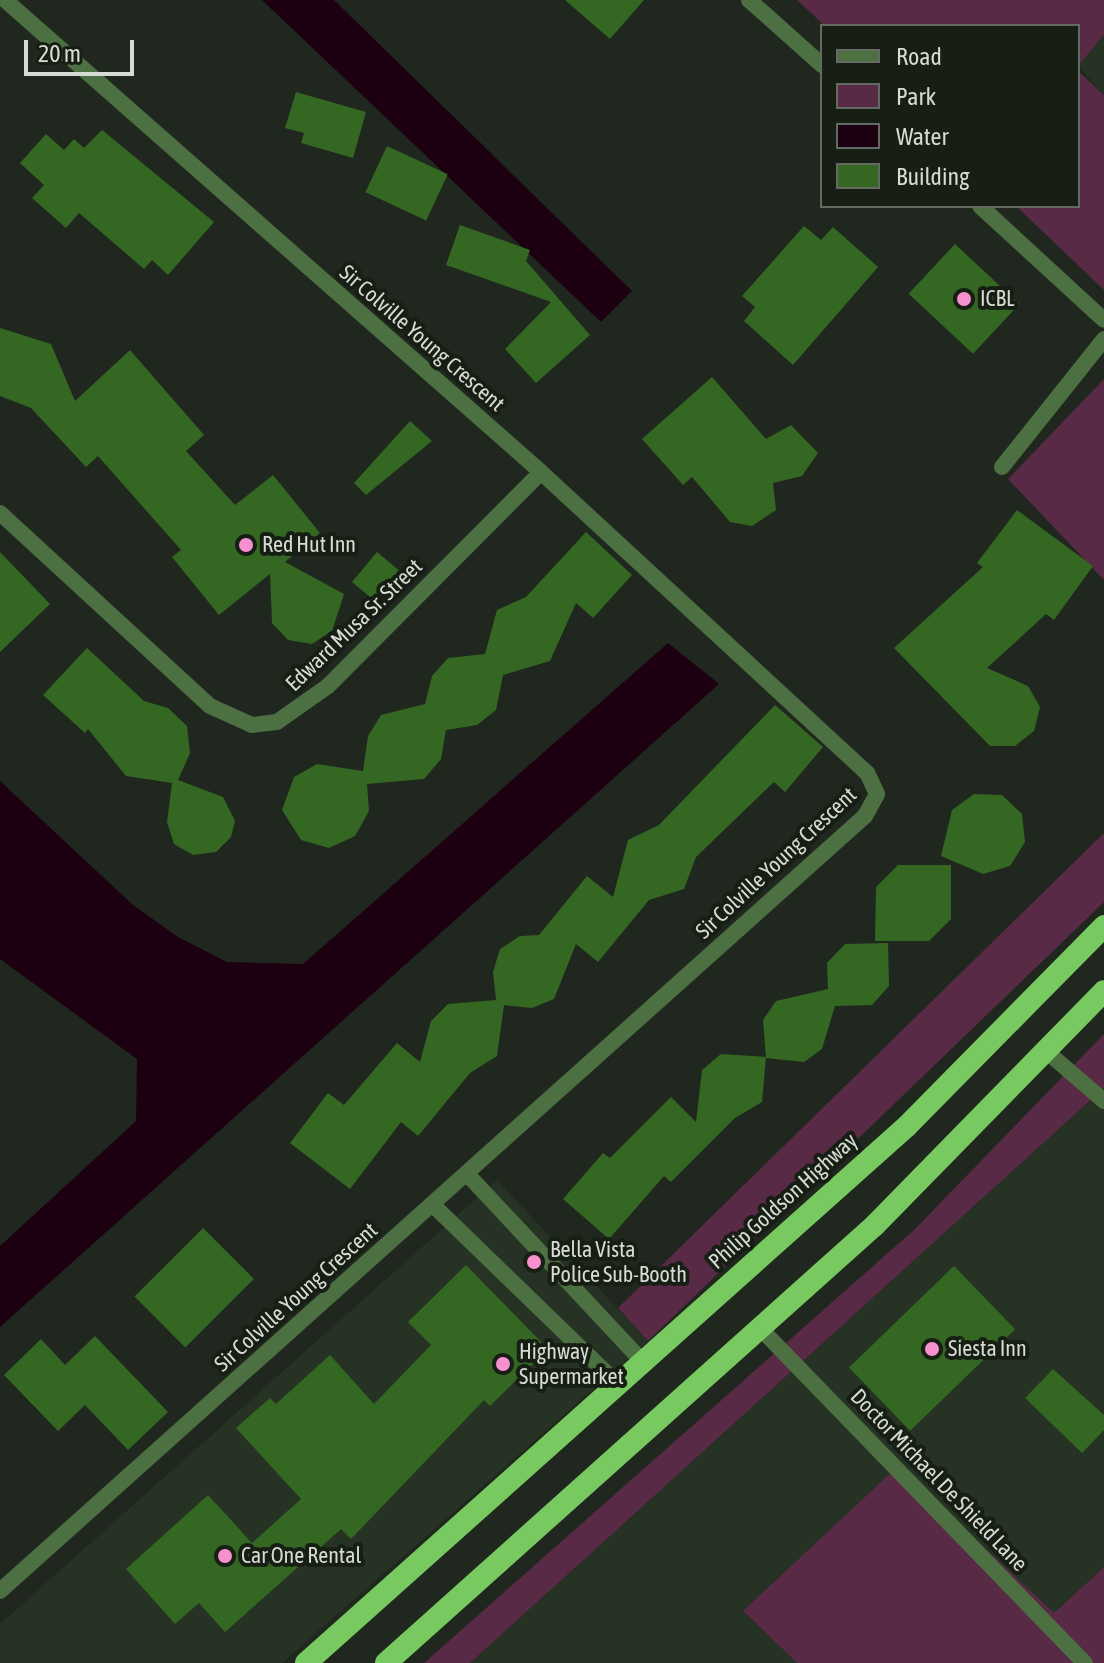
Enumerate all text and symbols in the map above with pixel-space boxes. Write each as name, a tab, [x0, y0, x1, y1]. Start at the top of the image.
scale bar	[28, 24, 138, 74]
legend	[820, 24, 1080, 208]
text: 20 m	[38, 40, 81, 67]
text: Road	[896, 43, 942, 70]
text: Park	[896, 83, 936, 110]
text: Water	[896, 123, 949, 150]
text: Building	[896, 163, 969, 190]
street label: Sir Colville Young Crescent	[334, 259, 510, 417]
place label: ICBL	[980, 286, 1014, 312]
marker: ICBL	[955, 290, 973, 308]
place label: Red Hut Inn	[262, 532, 356, 558]
marker: Red Hut Inn	[237, 536, 255, 554]
street label: Edward Musa Sr. Street	[280, 553, 428, 697]
street label: Sir Colville Young Crescent	[690, 782, 862, 944]
street label: Philip Goldson Highway	[703, 1127, 863, 1275]
street label: Sir Colville Young Crescent	[209, 1217, 383, 1377]
place label: Bella Vista Police Sub-Booth	[550, 1236, 687, 1288]
marker: Bella Vista Police Sub-Booth	[525, 1253, 543, 1271]
place label: Siesta Inn	[948, 1336, 1027, 1362]
place label: Highway Supermarket	[519, 1338, 624, 1390]
marker: Siesta Inn	[923, 1340, 941, 1358]
marker: Highway Supermarket	[494, 1355, 512, 1373]
street label: Doctor Michael De Shield Lane	[845, 1383, 1033, 1577]
place label: Car One Rental	[241, 1543, 361, 1569]
marker: Car One Rental	[216, 1547, 234, 1565]

